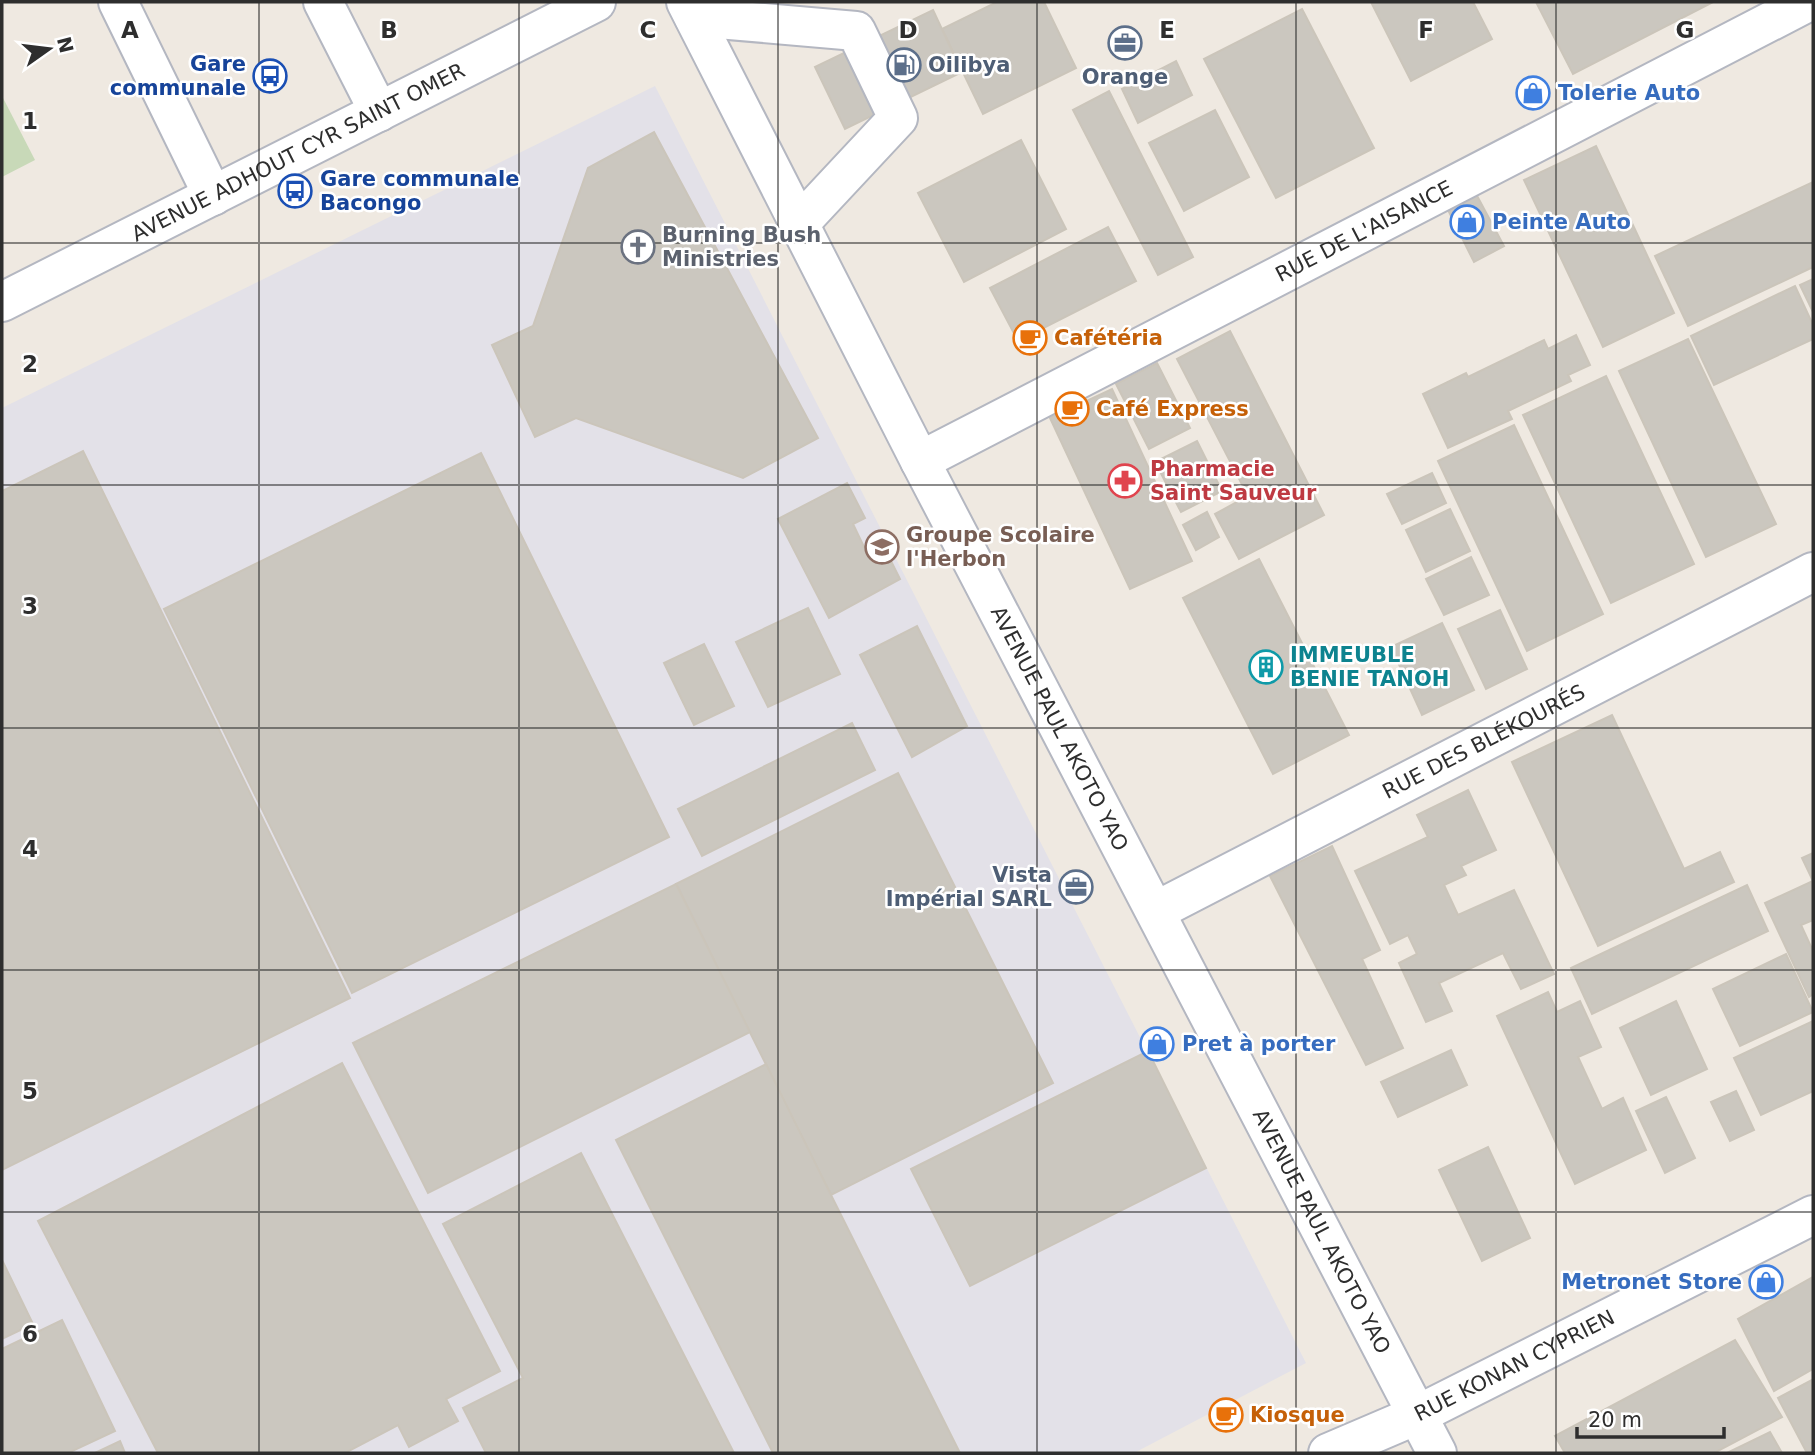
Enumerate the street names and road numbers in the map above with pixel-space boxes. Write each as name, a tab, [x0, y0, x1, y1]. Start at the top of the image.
street label: AVENUE ADHOUT CYR SAINT OMER	[128, 58, 469, 246]
street label: RUE DE L'AISANCE	[1272, 176, 1457, 287]
street label: AVENUE PAUL AKOTO YAO	[986, 602, 1133, 855]
street label: RUE DES BLÉKOURÉS	[1379, 680, 1589, 804]
street label: AVENUE PAUL AKOTO YAO	[1248, 1105, 1395, 1358]
street label: RUE KONAN CYPRIEN	[1410, 1305, 1619, 1426]

